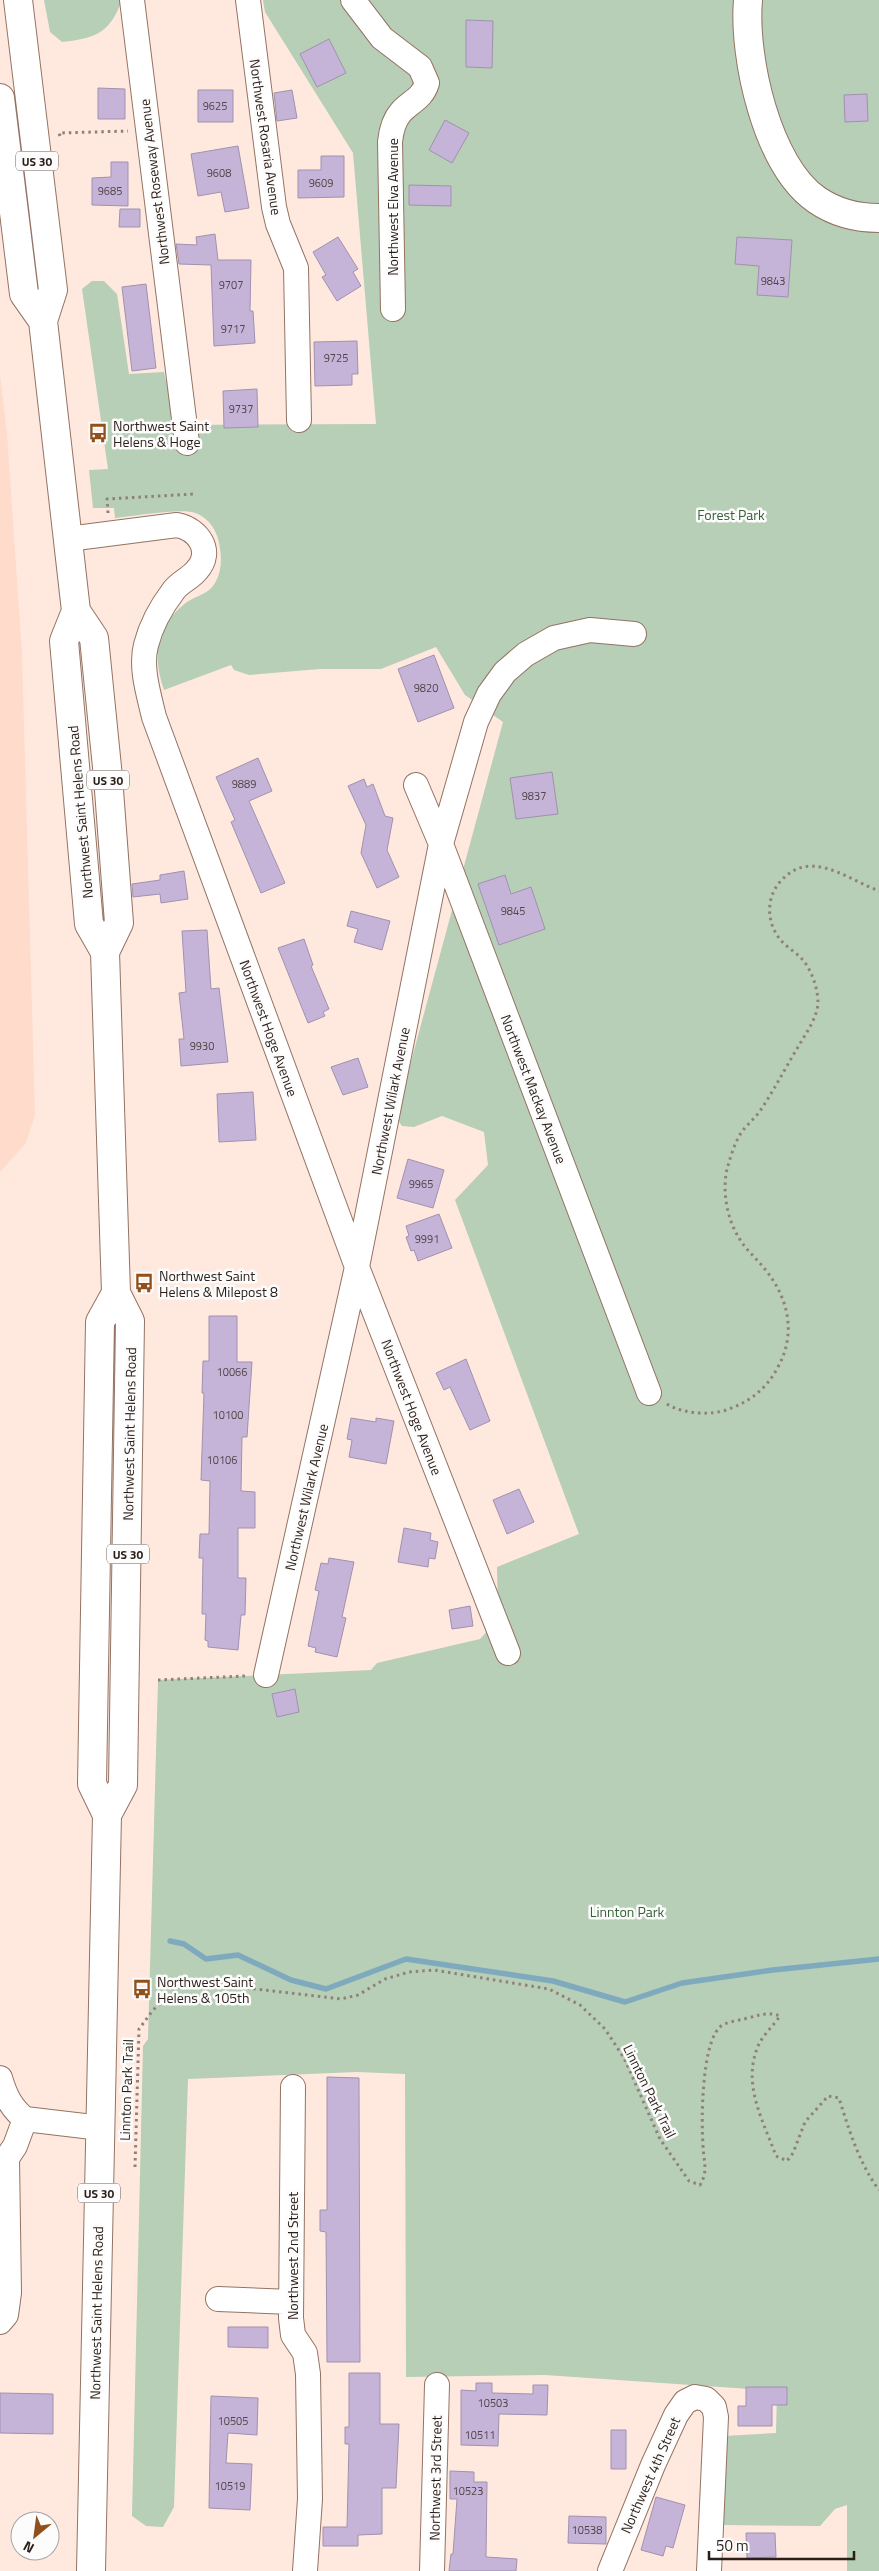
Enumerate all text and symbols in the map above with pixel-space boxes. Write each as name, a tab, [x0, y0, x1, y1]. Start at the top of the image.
street label: Northwest Rosaria Avenue	[245, 58, 287, 216]
street label: Northwest Roseway Avenue	[133, 98, 175, 266]
house number: 9625	[203, 98, 227, 114]
street label: Northwest Elva Avenue	[382, 138, 403, 276]
road number: US 30	[16, 152, 58, 170]
house number: 9608	[207, 165, 231, 181]
house number: 9609	[309, 175, 333, 191]
house number: 9685	[98, 183, 122, 199]
house number: 9843	[761, 273, 785, 289]
house number: 9707	[219, 277, 243, 293]
house number: 9717	[221, 321, 245, 337]
house number: 9725	[324, 350, 348, 366]
house number: 9737	[229, 401, 253, 417]
place label: Northwest Saint Helens & Hoge	[113, 415, 209, 452]
bus stop icon: Northwest Saint Helens & Hoge	[87, 422, 109, 444]
park label: Forest Park	[697, 504, 765, 525]
house number: 9820	[414, 680, 438, 696]
street label: Northwest Saint Helens Road	[62, 725, 98, 899]
road number: US 30	[87, 770, 129, 790]
house number: 9889	[232, 776, 256, 792]
house number: 9837	[522, 788, 546, 804]
house number: 9845	[501, 903, 525, 919]
street label: Northwest Hoge Avenue	[234, 957, 304, 1099]
street label: Northwest Mackay Avenue	[496, 1011, 572, 1167]
street label: Northwest Wilark Avenue	[365, 1025, 415, 1177]
house number: 9930	[190, 1038, 214, 1054]
house number: 9965	[409, 1176, 433, 1192]
house number: 9991	[415, 1231, 439, 1247]
place label: Northwest Saint Helens & Milepost 8	[159, 1265, 278, 1302]
bus stop icon: Northwest Saint Helens & Milepost 8	[133, 1272, 155, 1294]
street label: Northwest Hoge Avenue	[376, 1336, 448, 1478]
street label: Northwest Saint Helens Road	[117, 1347, 141, 1521]
house number: 10066	[217, 1364, 247, 1380]
house number: 10100	[213, 1407, 243, 1423]
street label: Northwest Wilark Avenue	[279, 1421, 333, 1573]
house number: 10106	[207, 1452, 237, 1468]
road number: US 30	[107, 1545, 149, 1564]
park label: Linnton Park	[590, 1901, 665, 1922]
place label: Northwest Saint Helens & 105th	[157, 1971, 253, 2008]
bus stop icon: Northwest Saint Helens & 105th	[131, 1978, 153, 2000]
street label: Linnton Park Trail	[114, 2039, 138, 2141]
street label: Linnton Park Trail	[618, 2041, 682, 2141]
road number: US 30	[78, 2184, 120, 2202]
street label: Northwest 2nd Street	[282, 2192, 303, 2320]
street label: Northwest Saint Helens Road	[84, 2226, 108, 2400]
house number: 10503	[478, 2395, 508, 2411]
house number: 10505	[218, 2413, 248, 2429]
street label: Northwest 4th Street	[615, 2413, 685, 2537]
street label: Northwest 3rd Street	[423, 2415, 447, 2541]
house number: 10511	[465, 2427, 495, 2443]
house number: 10519	[215, 2478, 245, 2494]
house number: 10523	[453, 2483, 483, 2499]
north arrow	[10, 2511, 60, 2561]
house number: 10538	[572, 2522, 602, 2538]
scale bar	[709, 2528, 854, 2560]
text: 50 m	[716, 2534, 749, 2557]
text: N	[19, 2536, 38, 2559]

